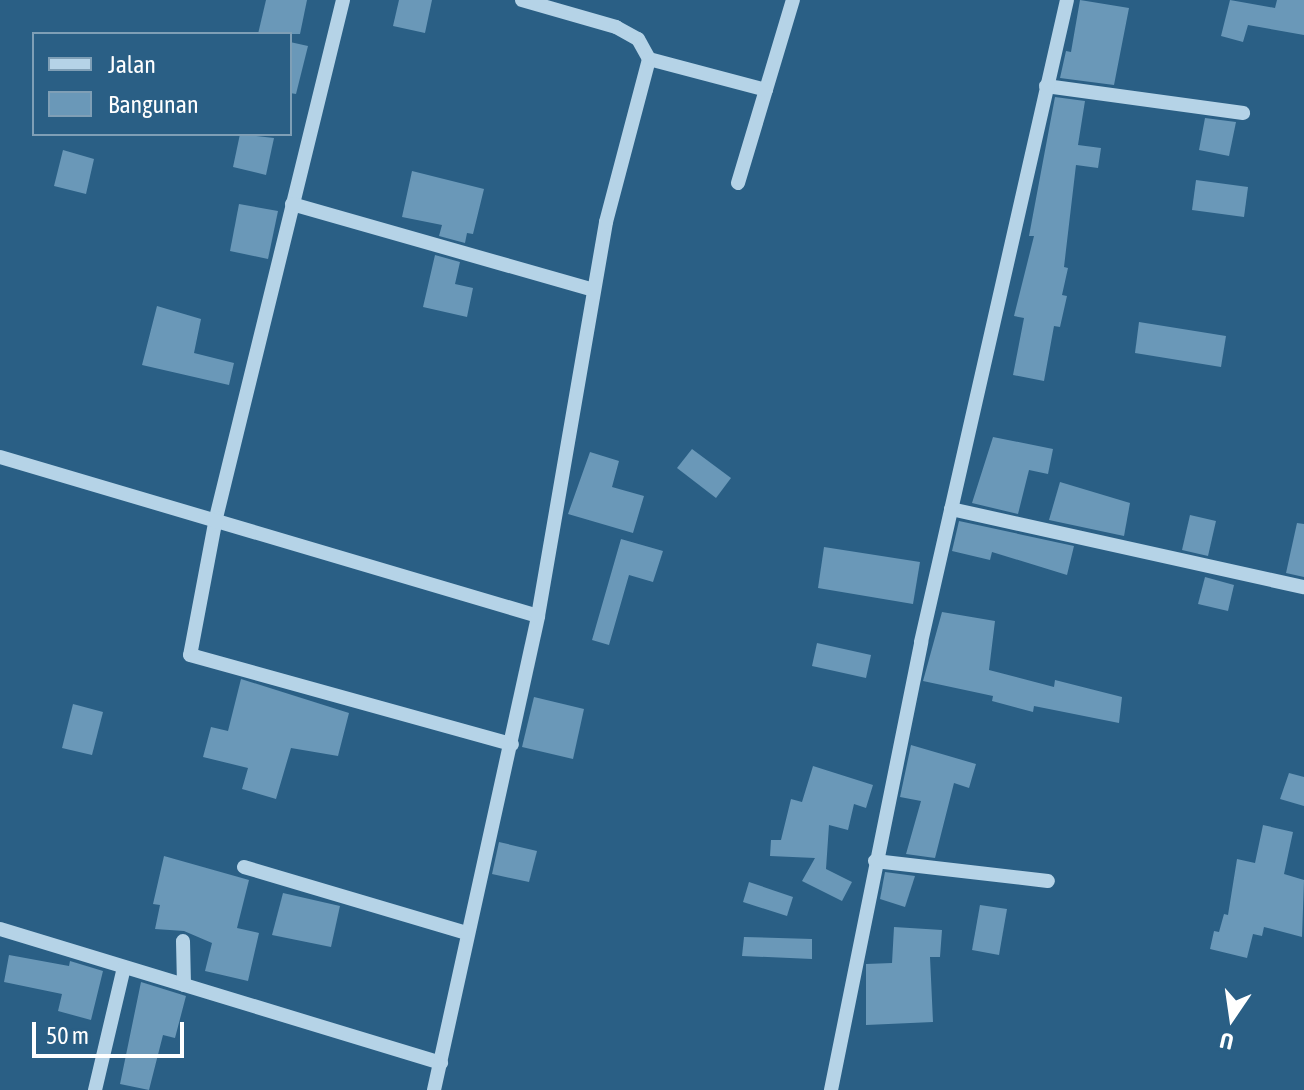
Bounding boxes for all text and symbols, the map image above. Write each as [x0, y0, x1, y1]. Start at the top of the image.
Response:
legend [32, 32, 292, 136]
text: Jalan [108, 51, 156, 78]
text: Bangunan [108, 91, 199, 118]
north arrow [1192, 978, 1272, 1058]
scale bar [36, 1006, 188, 1056]
text: 50 m [46, 1022, 89, 1049]
text: U [1217, 1027, 1236, 1056]

